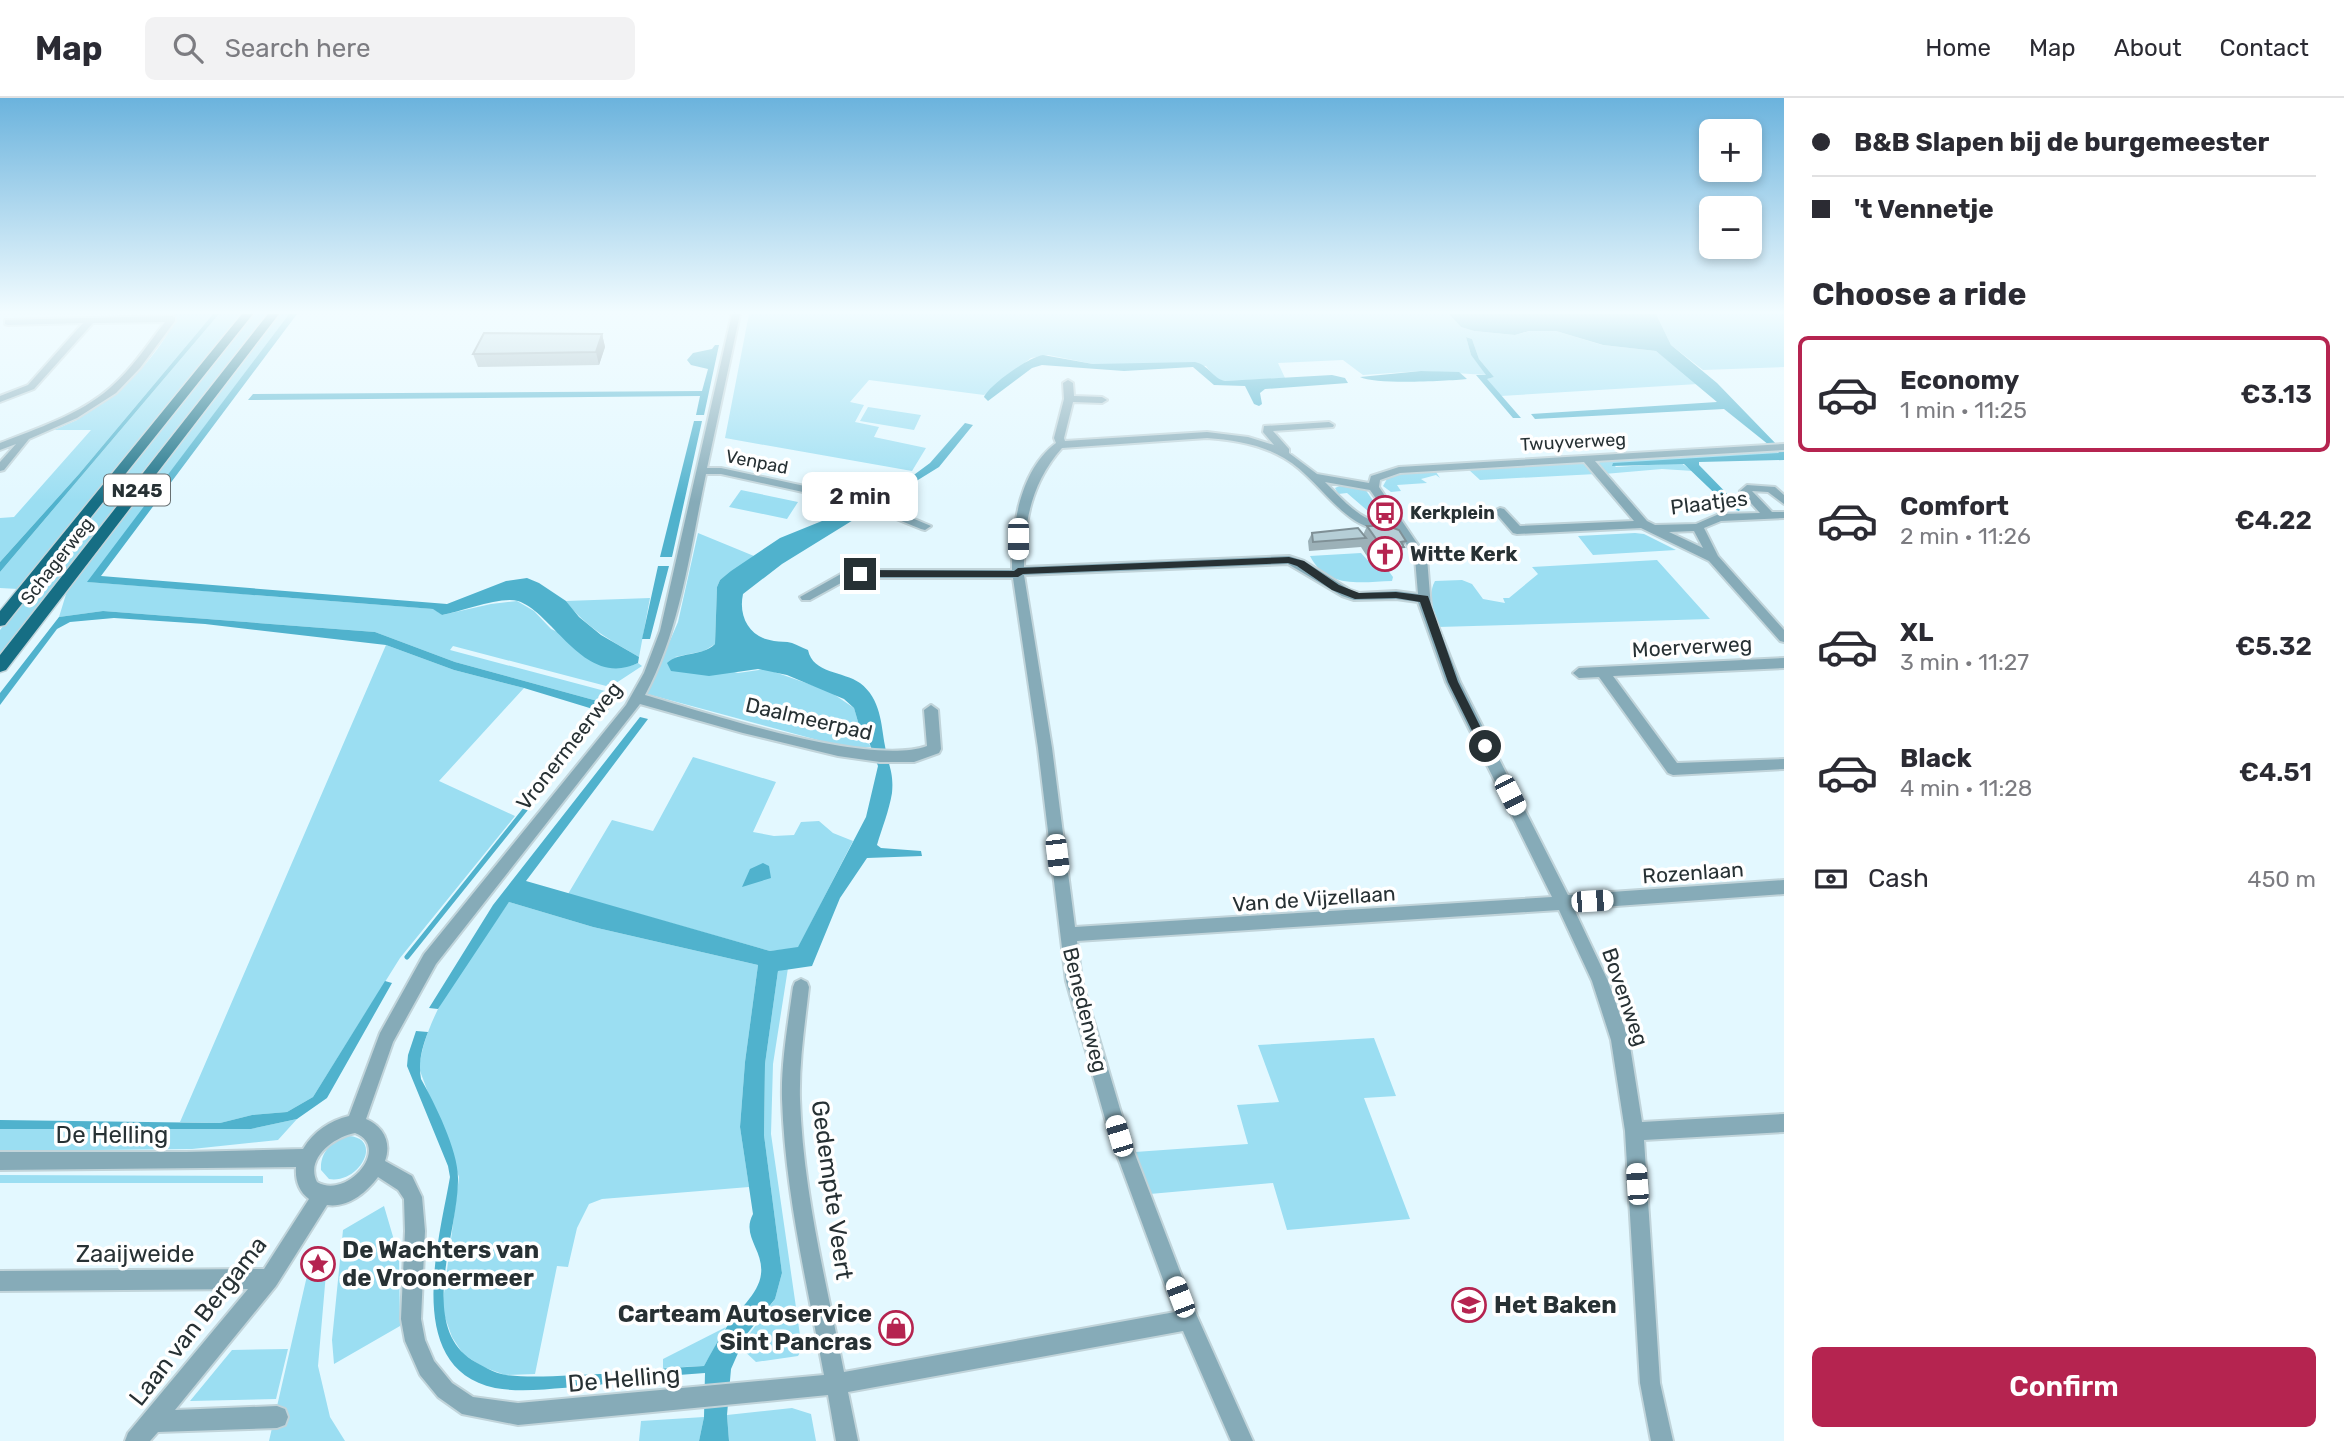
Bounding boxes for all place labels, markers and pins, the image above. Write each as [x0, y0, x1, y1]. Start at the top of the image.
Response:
bus stop icon: Kerkplein [1366, 494, 1404, 532]
place label: Kerkplein [1410, 502, 1495, 524]
church icon: Witte Kerk [1366, 535, 1404, 573]
place label: Witte Kerk [1410, 541, 1518, 566]
place label: De Wachters van de Vroonermeer [342, 1236, 539, 1292]
place icon: De Wachters van de Vroonermeer [299, 1245, 337, 1283]
school or university icon: Het Baken [1450, 1286, 1488, 1324]
place label: Het Baken [1494, 1291, 1617, 1319]
place label: Carteam Autoservice Sint Pancras [618, 1300, 872, 1356]
shop icon: Carteam Autoservice Sint Pancras [877, 1309, 915, 1347]

